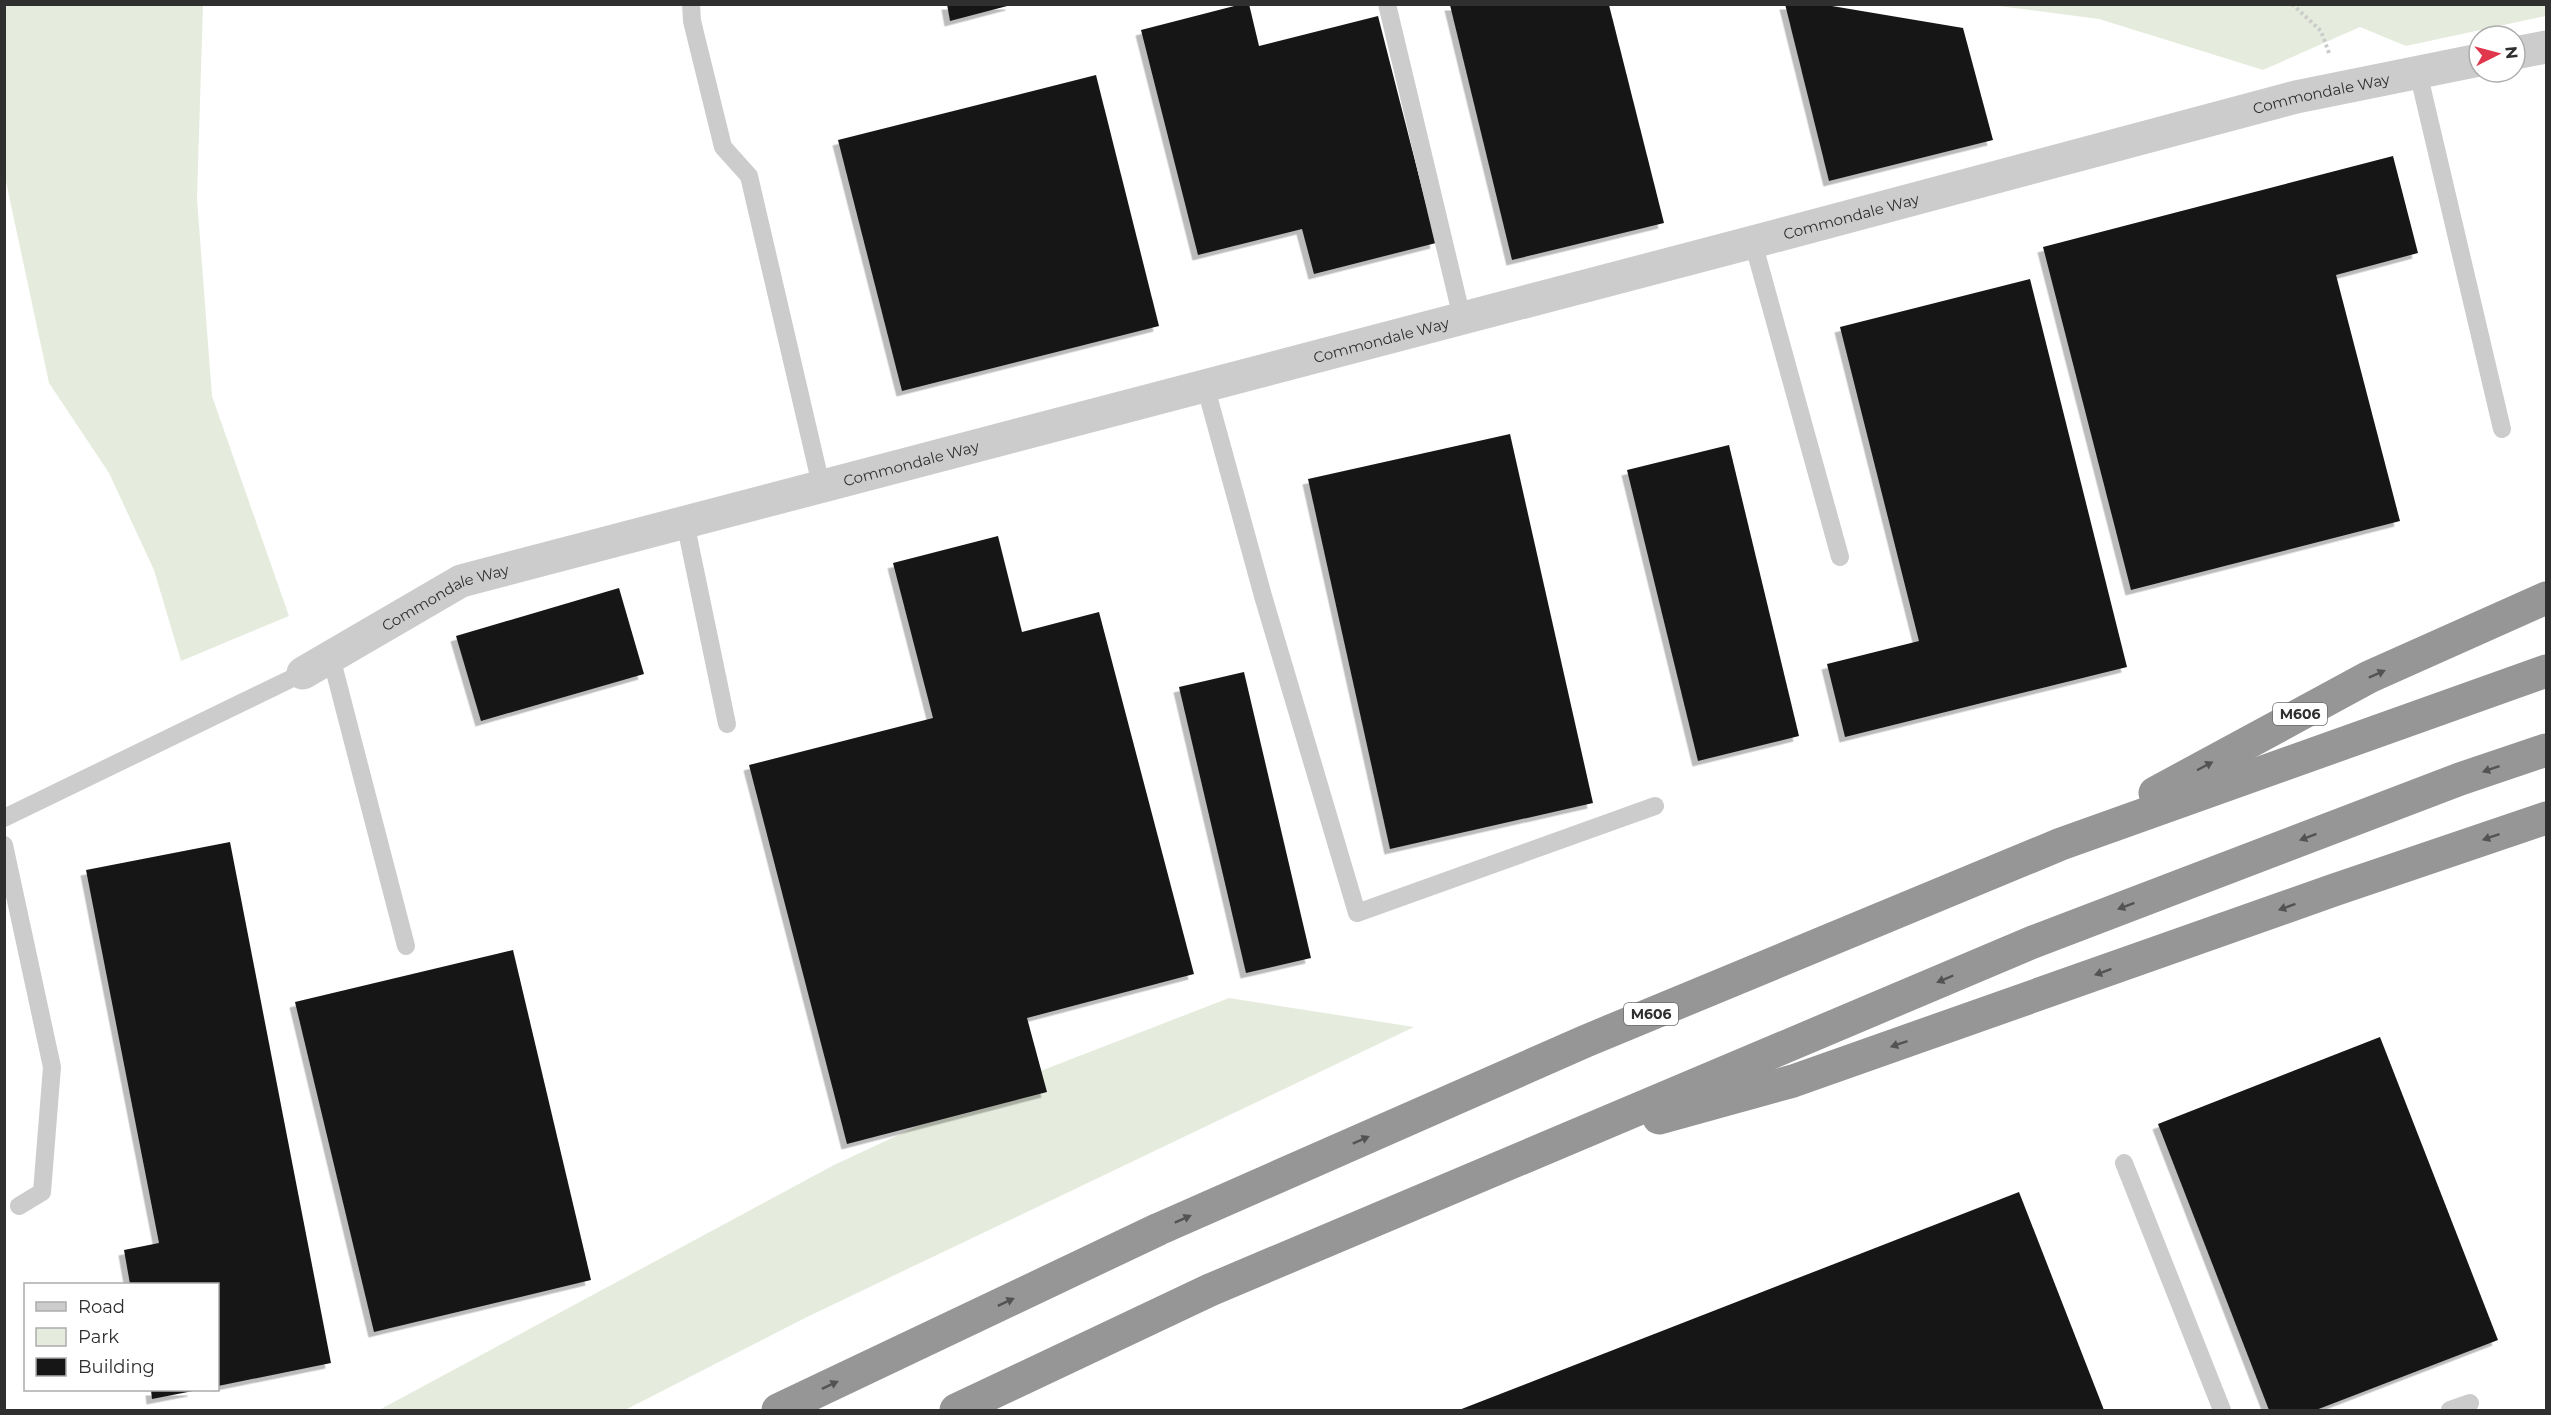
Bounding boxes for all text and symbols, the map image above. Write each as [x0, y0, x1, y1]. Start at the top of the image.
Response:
north arrow [2467, 24, 2527, 84]
text: N [2501, 45, 2522, 60]
street label: Commondale Way [2251, 69, 2392, 118]
street label: Commondale Way [1781, 188, 1922, 243]
street label: Commondale Way [1311, 312, 1452, 367]
street label: Commondale Way [841, 436, 982, 490]
street label: Commondale Way [378, 559, 512, 635]
one-way arrow [2368, 669, 2385, 678]
road number: M606 [2273, 703, 2327, 725]
one-way arrow [2196, 761, 2213, 771]
one-way arrow [2482, 764, 2500, 774]
one-way arrow [2299, 832, 2317, 842]
one-way arrow [2482, 833, 2500, 842]
one-way arrow [2117, 902, 2135, 911]
one-way arrow [2278, 902, 2296, 912]
one-way arrow [2094, 967, 2112, 977]
one-way arrow [1936, 974, 1954, 984]
road number: M606 [1624, 1003, 1678, 1025]
one-way arrow [1890, 1039, 1908, 1049]
one-way arrow [1353, 1135, 1371, 1145]
one-way arrow [1174, 1213, 1192, 1223]
legend [24, 1283, 219, 1391]
text: Road [78, 1296, 125, 1318]
one-way arrow [998, 1297, 1015, 1306]
text: Park [78, 1326, 119, 1348]
text: Building [78, 1356, 155, 1378]
one-way arrow [822, 1381, 839, 1390]

